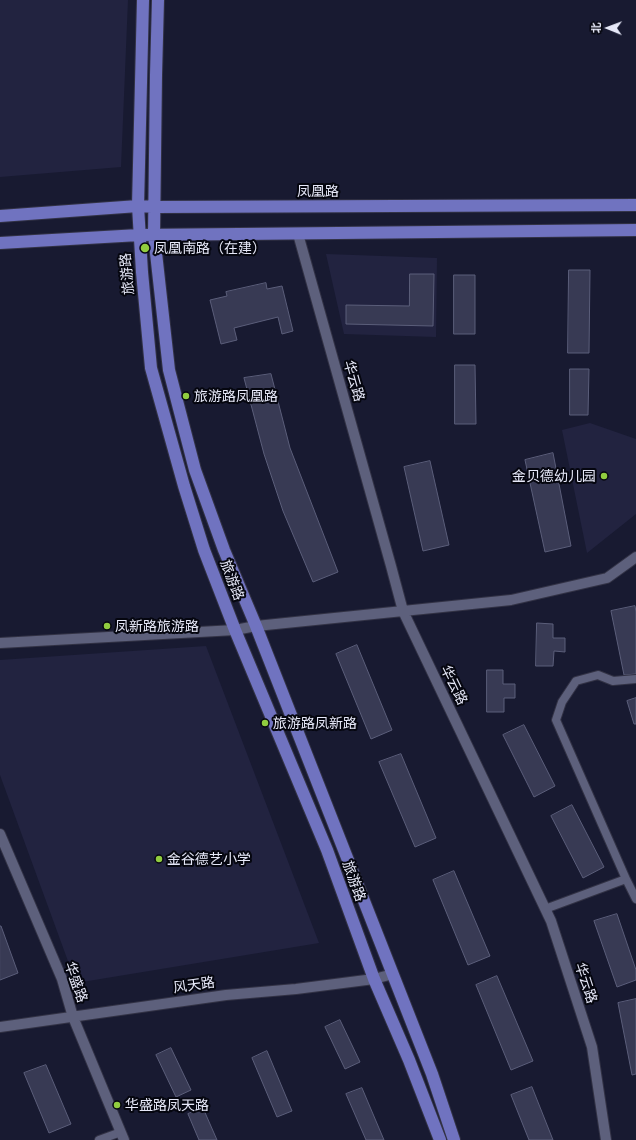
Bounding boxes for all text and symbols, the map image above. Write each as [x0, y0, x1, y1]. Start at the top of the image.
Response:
north arrow [588, 8, 628, 48]
text: 北 [589, 22, 602, 33]
street label: 凤凰路 [297, 183, 339, 199]
place label: 凤凰南路（在建） [154, 240, 266, 256]
marker: 凤凰南路（在建） [139, 242, 151, 254]
street label: 旅游路 [117, 252, 137, 296]
street label: 华云路 [340, 358, 368, 404]
place label: 旅游路凤凰路 [194, 388, 278, 404]
marker: 旅游路凤凰路 [181, 391, 191, 401]
place label: 金贝德幼儿园 [512, 468, 596, 484]
marker: 金贝德幼儿园 [599, 471, 609, 481]
street label: 旅游路 [217, 557, 247, 603]
place label: 凤新路旅游路 [115, 618, 199, 634]
marker: 凤新路旅游路 [102, 621, 112, 631]
street label: 华云路 [437, 662, 471, 708]
place label: 旅游路凤新路 [273, 715, 357, 731]
marker: 旅游路凤新路 [260, 718, 270, 728]
place label: 金谷德艺小学 [167, 851, 251, 867]
marker: 金谷德艺小学 [154, 854, 164, 864]
street label: 旅游路 [339, 858, 369, 904]
street label: 华盛路 [61, 959, 91, 1005]
street label: 华云路 [572, 960, 600, 1006]
street label: 风天路 [172, 974, 216, 996]
place label: 华盛路凤天路 [125, 1097, 209, 1113]
marker: 华盛路凤天路 [112, 1100, 122, 1110]

